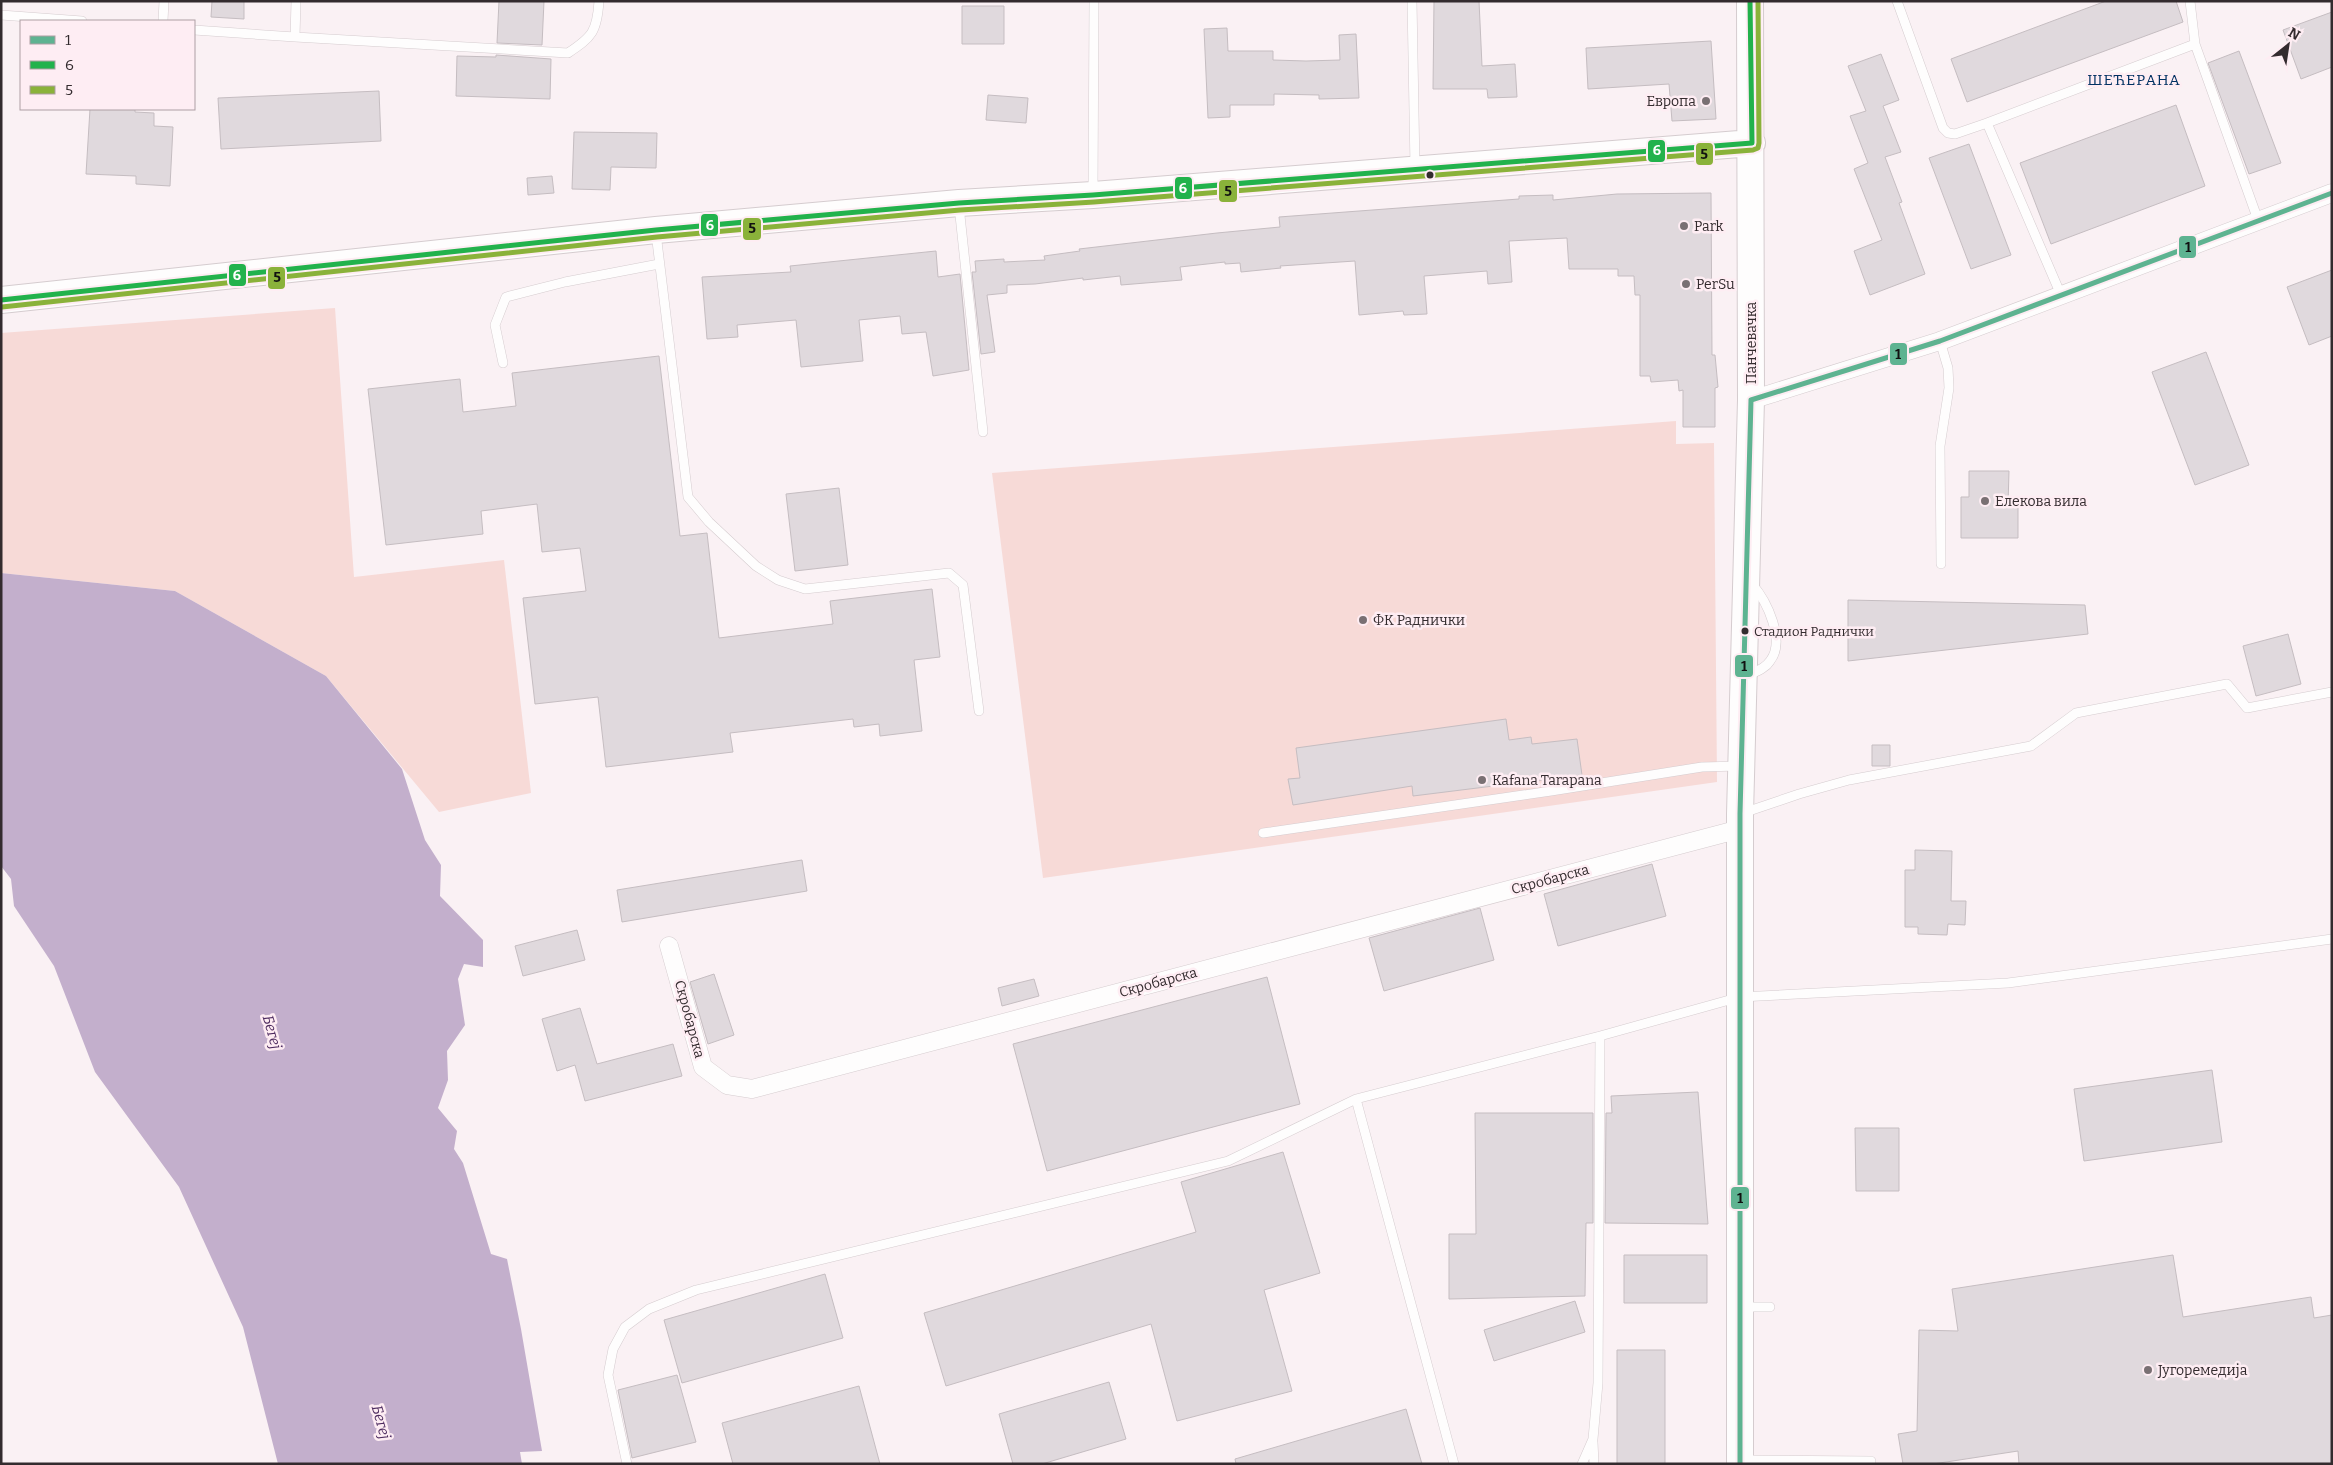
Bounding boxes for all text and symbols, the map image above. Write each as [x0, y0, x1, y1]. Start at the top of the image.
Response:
legend [20, 20, 195, 110]
north arrow [2263, 20, 2313, 70]
text: N [2285, 24, 2303, 44]
text: 1 [65, 31, 71, 49]
text: 6 [65, 56, 74, 74]
district label: ШЕЋЕРАНА [2087, 71, 2181, 89]
text: 5 [65, 81, 73, 99]
place label: Европа [1646, 93, 1696, 110]
marker: Европа [1700, 95, 1712, 107]
line badge: 6 [1647, 139, 1666, 163]
text: 6 [1653, 142, 1661, 159]
line badge: 5 [1695, 142, 1714, 166]
text: 5 [1700, 146, 1708, 163]
unlabelled marker [1425, 170, 1435, 180]
line badge: 6 [1174, 176, 1193, 200]
line badge: 5 [1218, 179, 1238, 203]
text: 6 [1179, 180, 1187, 197]
text: 5 [1224, 183, 1232, 200]
line badge: 6 [700, 213, 719, 237]
text: 6 [706, 217, 714, 234]
line badge: 5 [742, 217, 762, 241]
place label: Park [1694, 218, 1724, 235]
text: 5 [748, 220, 756, 237]
marker: Park [1678, 220, 1690, 232]
line badge: 1 [2178, 235, 2197, 259]
text: 1 [2185, 239, 2191, 256]
line badge: 6 [228, 263, 247, 287]
line badge: 5 [267, 266, 286, 290]
text: 6 [233, 267, 241, 284]
text: 5 [273, 269, 281, 286]
place label: PerSu [1696, 276, 1735, 293]
marker: PerSu [1680, 278, 1692, 290]
street label: Панчевачка [1743, 301, 1760, 384]
line badge: 1 [1889, 342, 1908, 366]
text: 1 [1895, 346, 1901, 363]
place label: Елекова вила [1995, 493, 2087, 510]
marker: Елекова вила [1979, 495, 1991, 507]
place label: ФК Раднички [1373, 612, 1465, 629]
marker: ФК Раднички [1357, 614, 1369, 626]
place label: Стадион Раднички [1754, 624, 1874, 639]
marker: Стадион Раднички [1740, 626, 1750, 636]
line badge: 1 [1734, 654, 1754, 678]
text: 1 [1741, 658, 1747, 675]
place label: Kafana Tarapana [1492, 772, 1602, 789]
marker: Kafana Tarapana [1476, 774, 1488, 786]
street label: Скробарска [1509, 861, 1591, 898]
street label: Скробарска [1117, 964, 1199, 1001]
street label: Скробарска [671, 978, 708, 1060]
water label: Бегеј [259, 1013, 285, 1051]
line badge: 1 [1730, 1186, 1750, 1210]
text: 1 [1737, 1190, 1743, 1207]
place label: Југоремедија [2157, 1362, 2248, 1379]
marker: Југоремедија [2142, 1364, 2154, 1376]
water label: Бегеј [368, 1403, 394, 1441]

